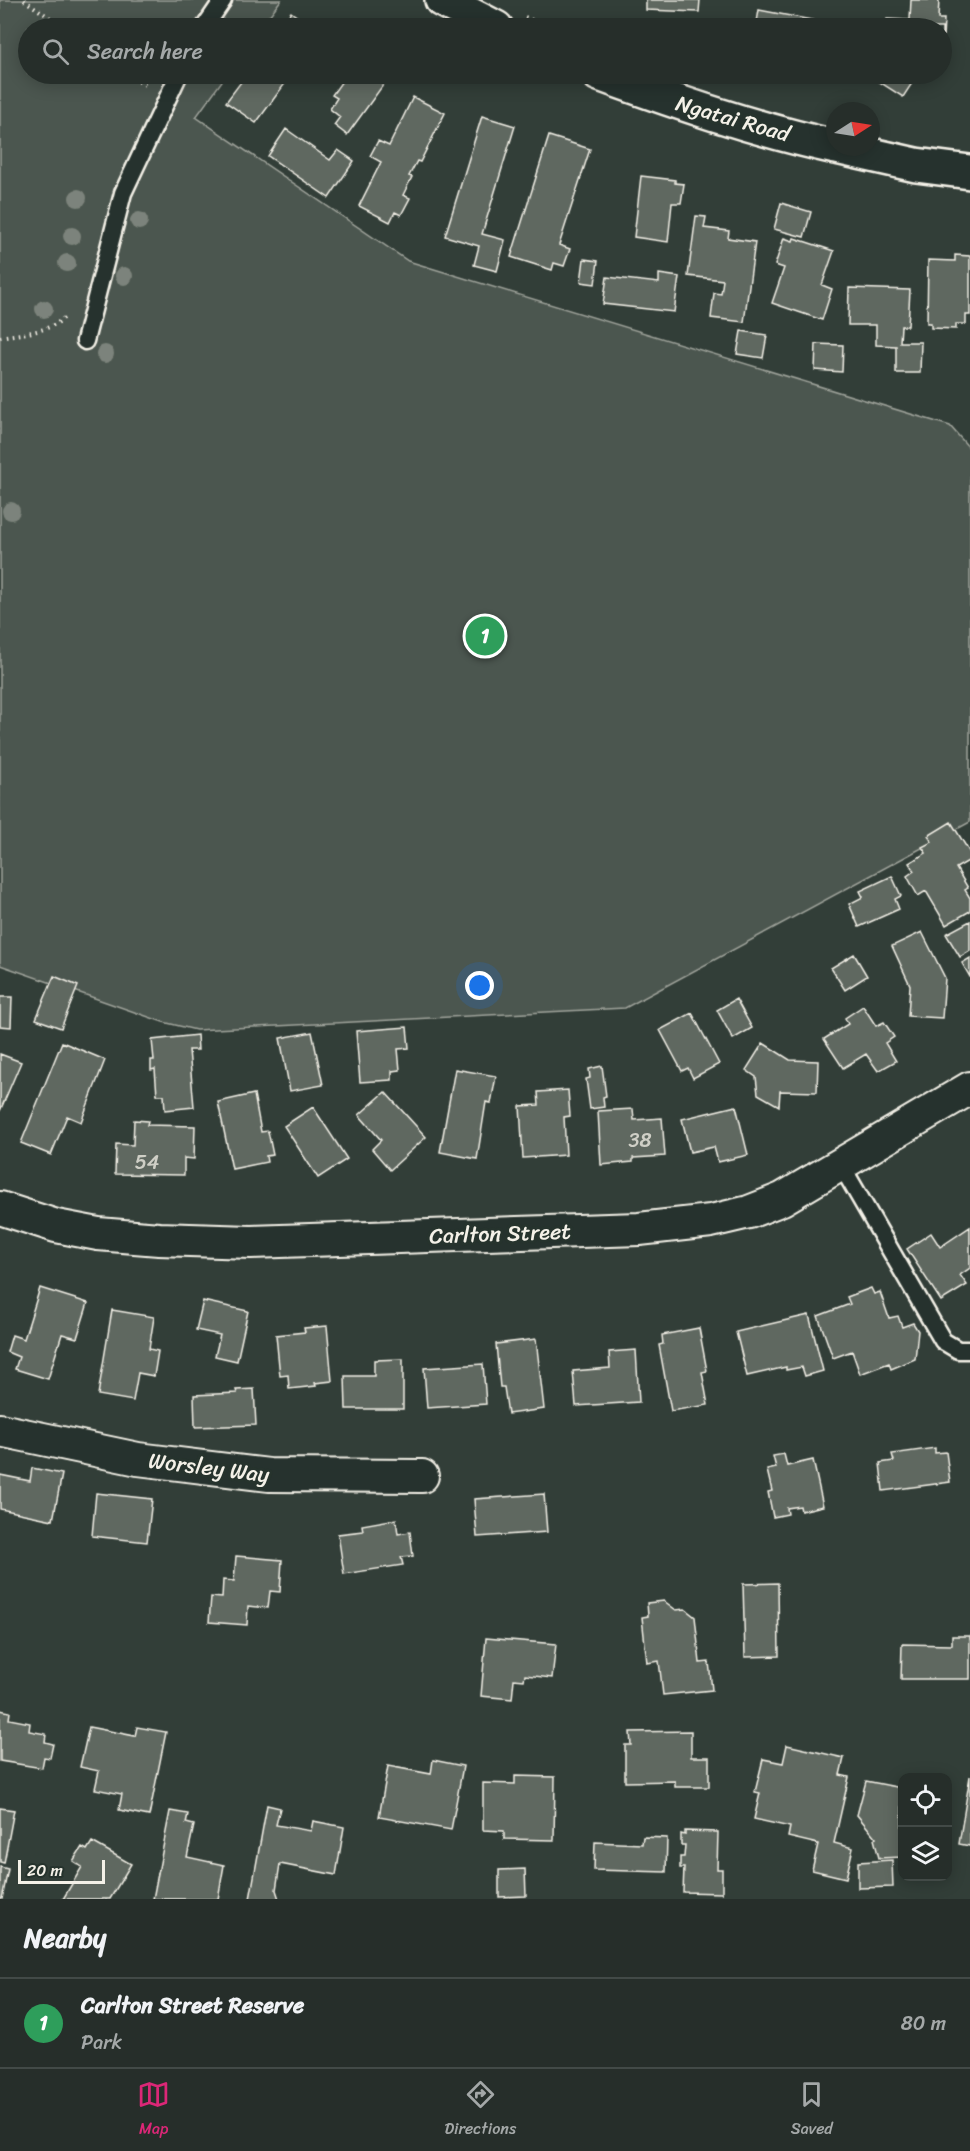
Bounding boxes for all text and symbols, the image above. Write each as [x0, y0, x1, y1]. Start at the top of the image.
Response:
search box [18, 18, 952, 84]
text: Search here [87, 32, 203, 71]
icon: search [39, 35, 72, 68]
street label: Ngatai Road [671, 84, 796, 154]
north arrow [826, 102, 880, 156]
pin: 1 [466, 614, 504, 658]
your location [465, 971, 494, 1000]
house number: 38 [628, 1123, 652, 1158]
house number: 54 [135, 1145, 159, 1180]
street label: Carlton Street [429, 1212, 572, 1255]
street label: Worsley Way [146, 1441, 272, 1494]
map controls [898, 1773, 952, 1881]
button: locate [898, 1773, 952, 1827]
button: layers [898, 1827, 952, 1881]
text: 20 m [27, 1856, 63, 1885]
scale bar [18, 1857, 105, 1884]
text: Nearby [24, 1915, 106, 1961]
text: Carlton Street Reserve [81, 1986, 304, 2025]
text: 1 [39, 2006, 48, 2041]
text: 80 m [901, 2006, 946, 2041]
text: Park [81, 2025, 122, 2060]
tab: Map [137, 2078, 170, 2143]
tab: Directions [445, 2078, 516, 2143]
tab: Saved [791, 2078, 833, 2143]

